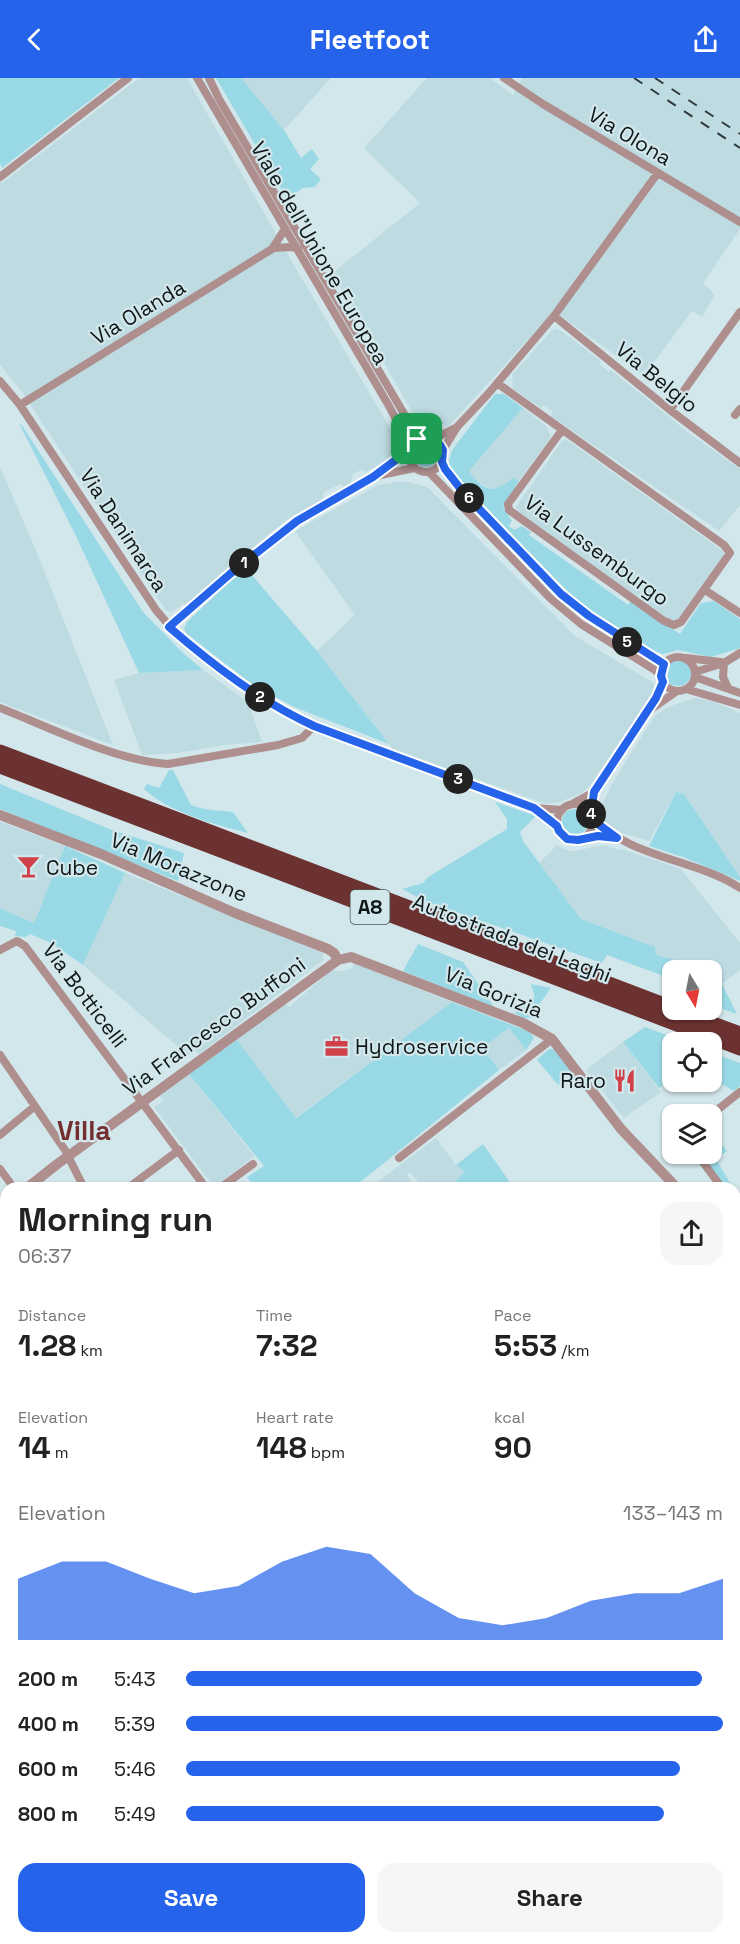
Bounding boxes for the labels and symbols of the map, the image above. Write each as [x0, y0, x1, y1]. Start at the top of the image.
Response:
street label: Via Olona [583, 101, 677, 171]
street label: Viale dell'Unione Europea [245, 136, 395, 370]
street label: Via Olanda [86, 273, 190, 351]
street label: Via Belgio [610, 335, 704, 419]
pin [391, 413, 442, 464]
street label: Via Danimarca [74, 463, 174, 597]
pin: 6 [454, 483, 484, 513]
street label: Via Lussemburgo [519, 488, 675, 612]
pin: 1 [229, 548, 259, 578]
pin: 5 [612, 627, 642, 657]
pin: 2 [245, 682, 275, 712]
pin: 3 [443, 764, 473, 794]
pin: 4 [576, 799, 606, 829]
street label: Via Morazzone [106, 826, 252, 908]
bar icon: Cube [15, 854, 41, 880]
place label: Cube [46, 854, 98, 881]
street label: Autostrada dei Laghi [409, 888, 615, 988]
road number: A8 [350, 890, 389, 924]
street label: Via Botticelli [37, 937, 133, 1053]
street label: Via Francesco Buffoni [117, 951, 311, 1101]
street label: Via Gorizia [441, 960, 547, 1024]
north arrow [662, 960, 722, 1020]
office icon: Hydroservice [324, 1033, 350, 1059]
place label: Hydroservice [355, 1033, 489, 1060]
place label: Raro [560, 1067, 606, 1094]
restaurant icon: Raro [611, 1067, 637, 1093]
district label: Villa [57, 1113, 111, 1148]

